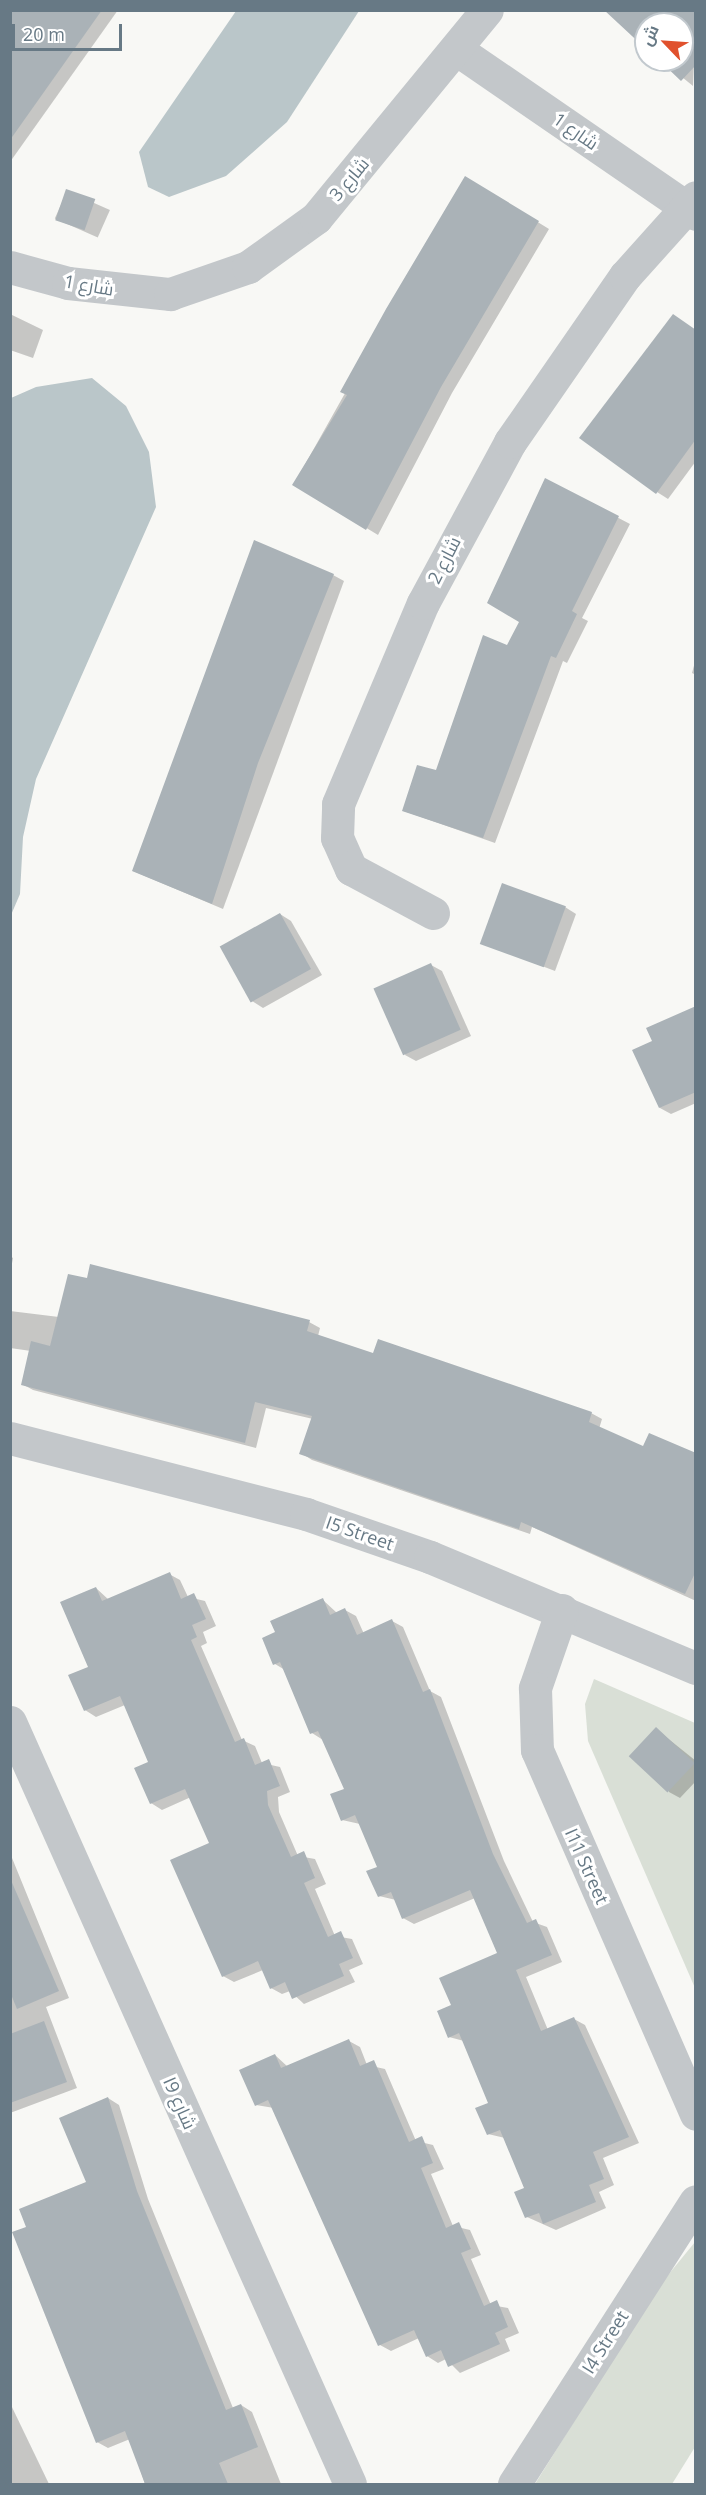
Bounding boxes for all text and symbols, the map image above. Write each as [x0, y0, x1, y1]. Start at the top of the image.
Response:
scale bar [15, 12, 124, 50]
north arrow [634, 12, 694, 72]
text: ش [635, 21, 664, 49]
text: 20 m [23, 22, 65, 46]
street label: شارع 1 [549, 108, 603, 154]
street label: شارع 3 [325, 153, 373, 205]
street label: شارع 1 [63, 270, 115, 300]
street label: شارع 2 [423, 533, 465, 587]
street label: I5 Street [323, 1511, 397, 1555]
street label: I11 Street [561, 1825, 613, 1907]
street label: I9 شارع [159, 2074, 201, 2132]
street label: I4 Street [577, 2306, 633, 2378]

